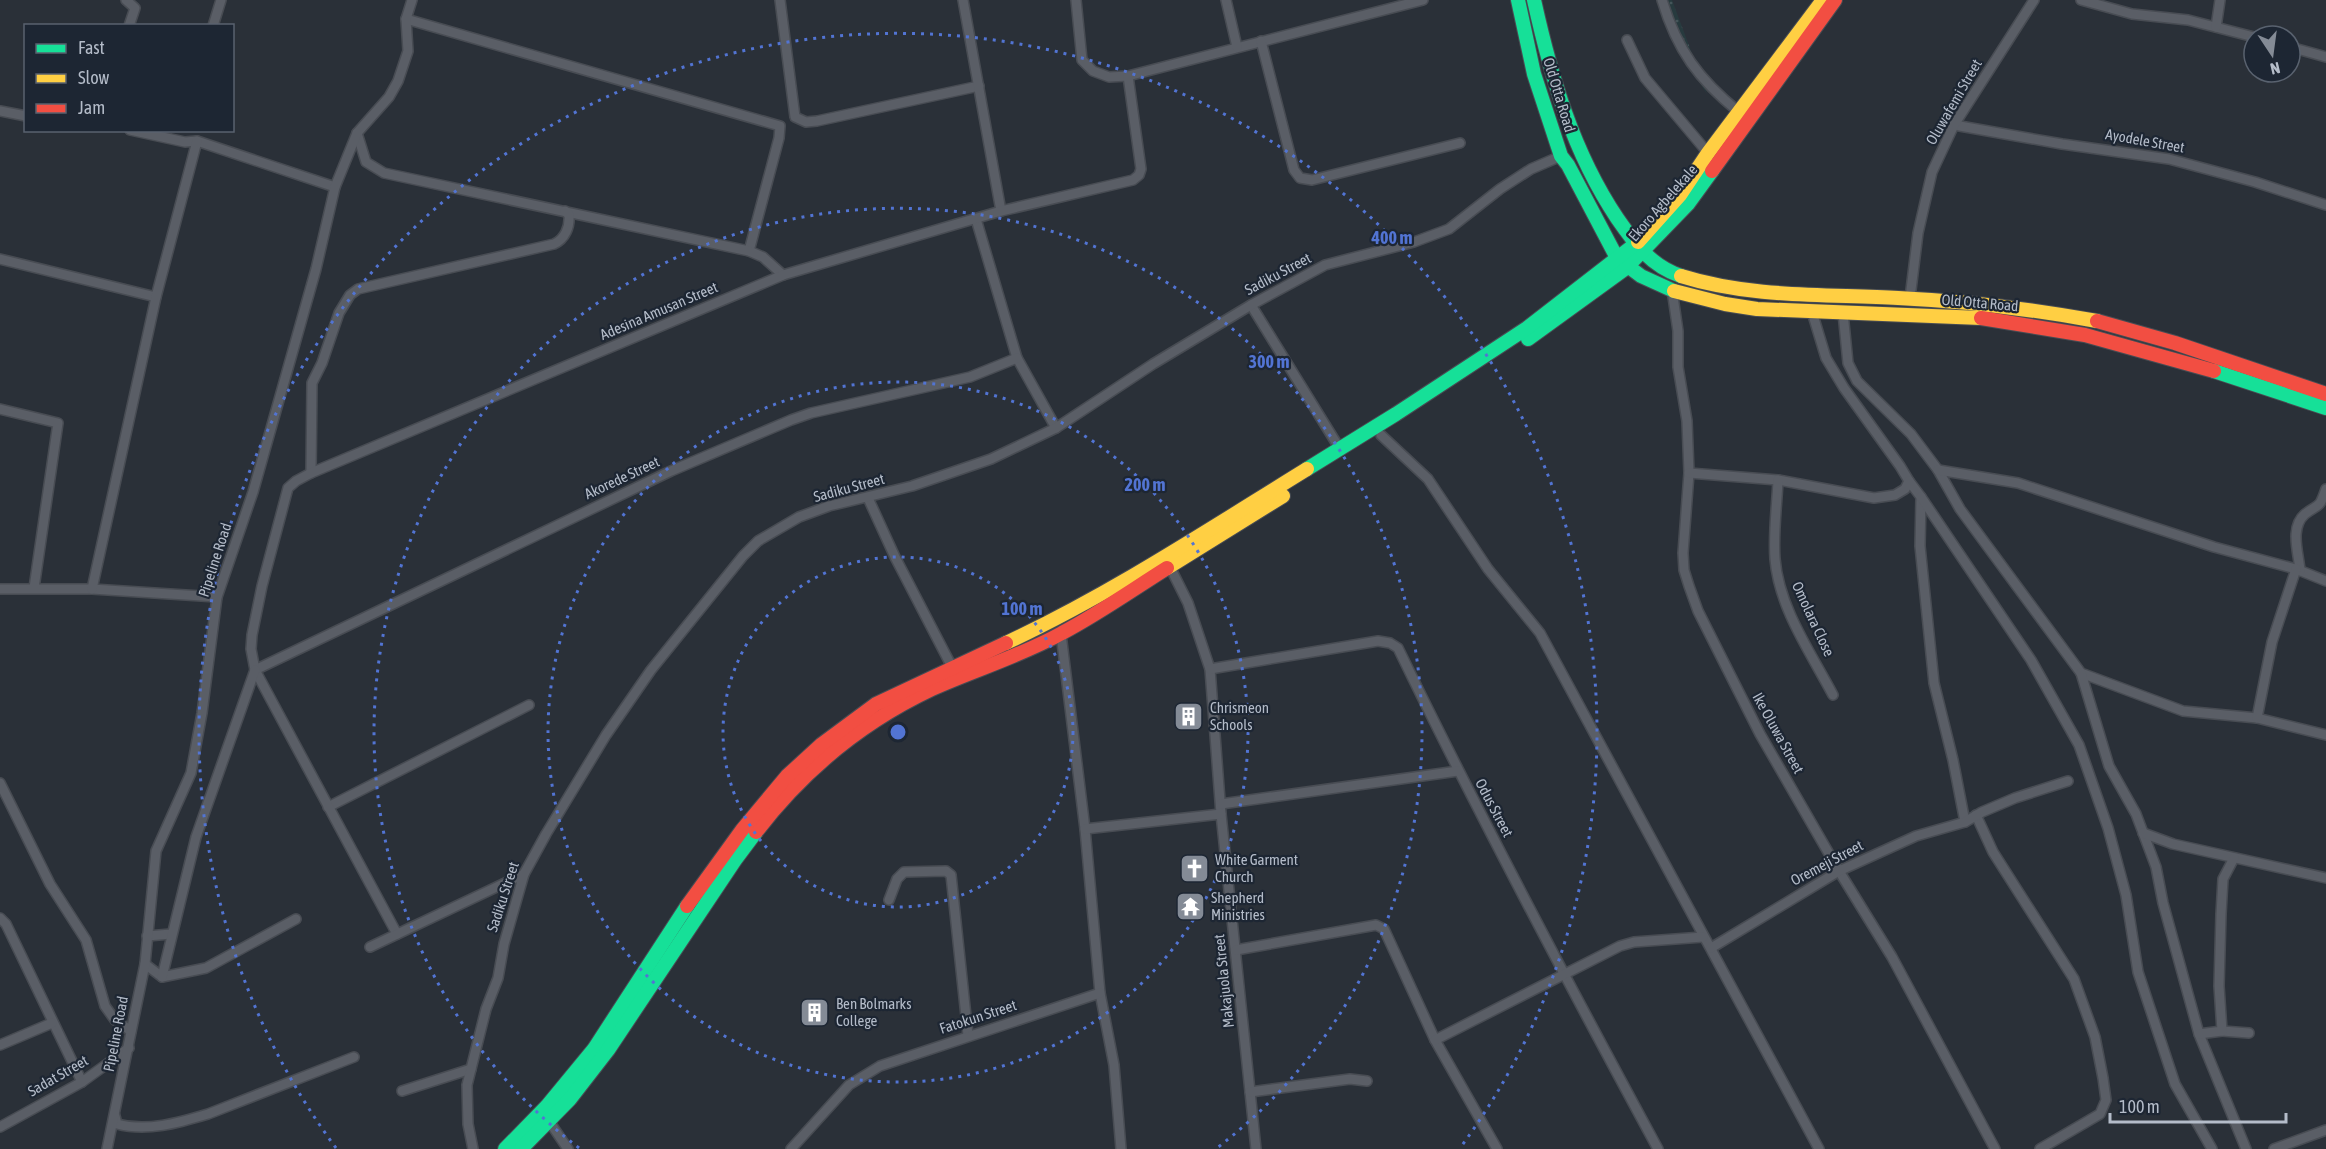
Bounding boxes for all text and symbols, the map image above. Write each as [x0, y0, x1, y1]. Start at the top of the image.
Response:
legend [24, 24, 234, 132]
north arrow [2242, 24, 2302, 84]
text: Fast [78, 37, 105, 58]
street label: Old Otta Road [1540, 56, 1579, 134]
street label: Oluwafemi Street [1922, 56, 1985, 148]
text: N [2269, 59, 2282, 78]
text: Slow [78, 67, 109, 88]
text: Jam [78, 97, 105, 118]
street label: Ayodele Street [2104, 125, 2186, 156]
street label: Ekoro Agbelekale [1625, 161, 1701, 244]
text: 400 m [1371, 227, 1412, 248]
street label: Sadiku Street [1242, 249, 1314, 298]
street label: Adesina Amusan Street [597, 278, 720, 343]
street label: Old Otta Road [1941, 291, 2019, 314]
text: 300 m [1249, 351, 1289, 372]
street label: Akorede Street [582, 453, 662, 502]
street label: Sadiku Street [812, 470, 886, 505]
text: 200 m [1125, 474, 1165, 495]
street label: Pipeline Road [195, 521, 234, 599]
street label: Omolara Close [1789, 579, 1838, 659]
text: 100 m [1002, 598, 1042, 619]
street label: Ike Oluwa Street [1749, 689, 1808, 776]
place label: Chrismeon Schools [1210, 699, 1269, 733]
building icon: Chrismeon Schools [1173, 701, 1205, 733]
centre of rings [888, 722, 908, 742]
street label: Odus Street [1472, 776, 1517, 840]
street label: Oremeji Street [1788, 836, 1866, 889]
place label: White Garment Church [1215, 851, 1298, 885]
church icon: White Garment Church [1178, 853, 1210, 885]
street label: Sadiku Street [483, 860, 522, 934]
place label: Shepherd Ministries [1211, 889, 1265, 923]
temple icon: Shepherd Ministries [1174, 891, 1206, 923]
street label: Makajuola Street [1210, 933, 1237, 1029]
street label: Pipeline Road [100, 995, 131, 1073]
place label: Ben Bolmarks College [836, 995, 911, 1029]
street label: Fatokun Street [937, 996, 1019, 1037]
building icon: Ben Bolmarks College [799, 997, 831, 1029]
street label: Sadat Street [25, 1052, 91, 1100]
scale bar [2110, 1086, 2286, 1124]
text: 100 m [2119, 1096, 2160, 1117]

